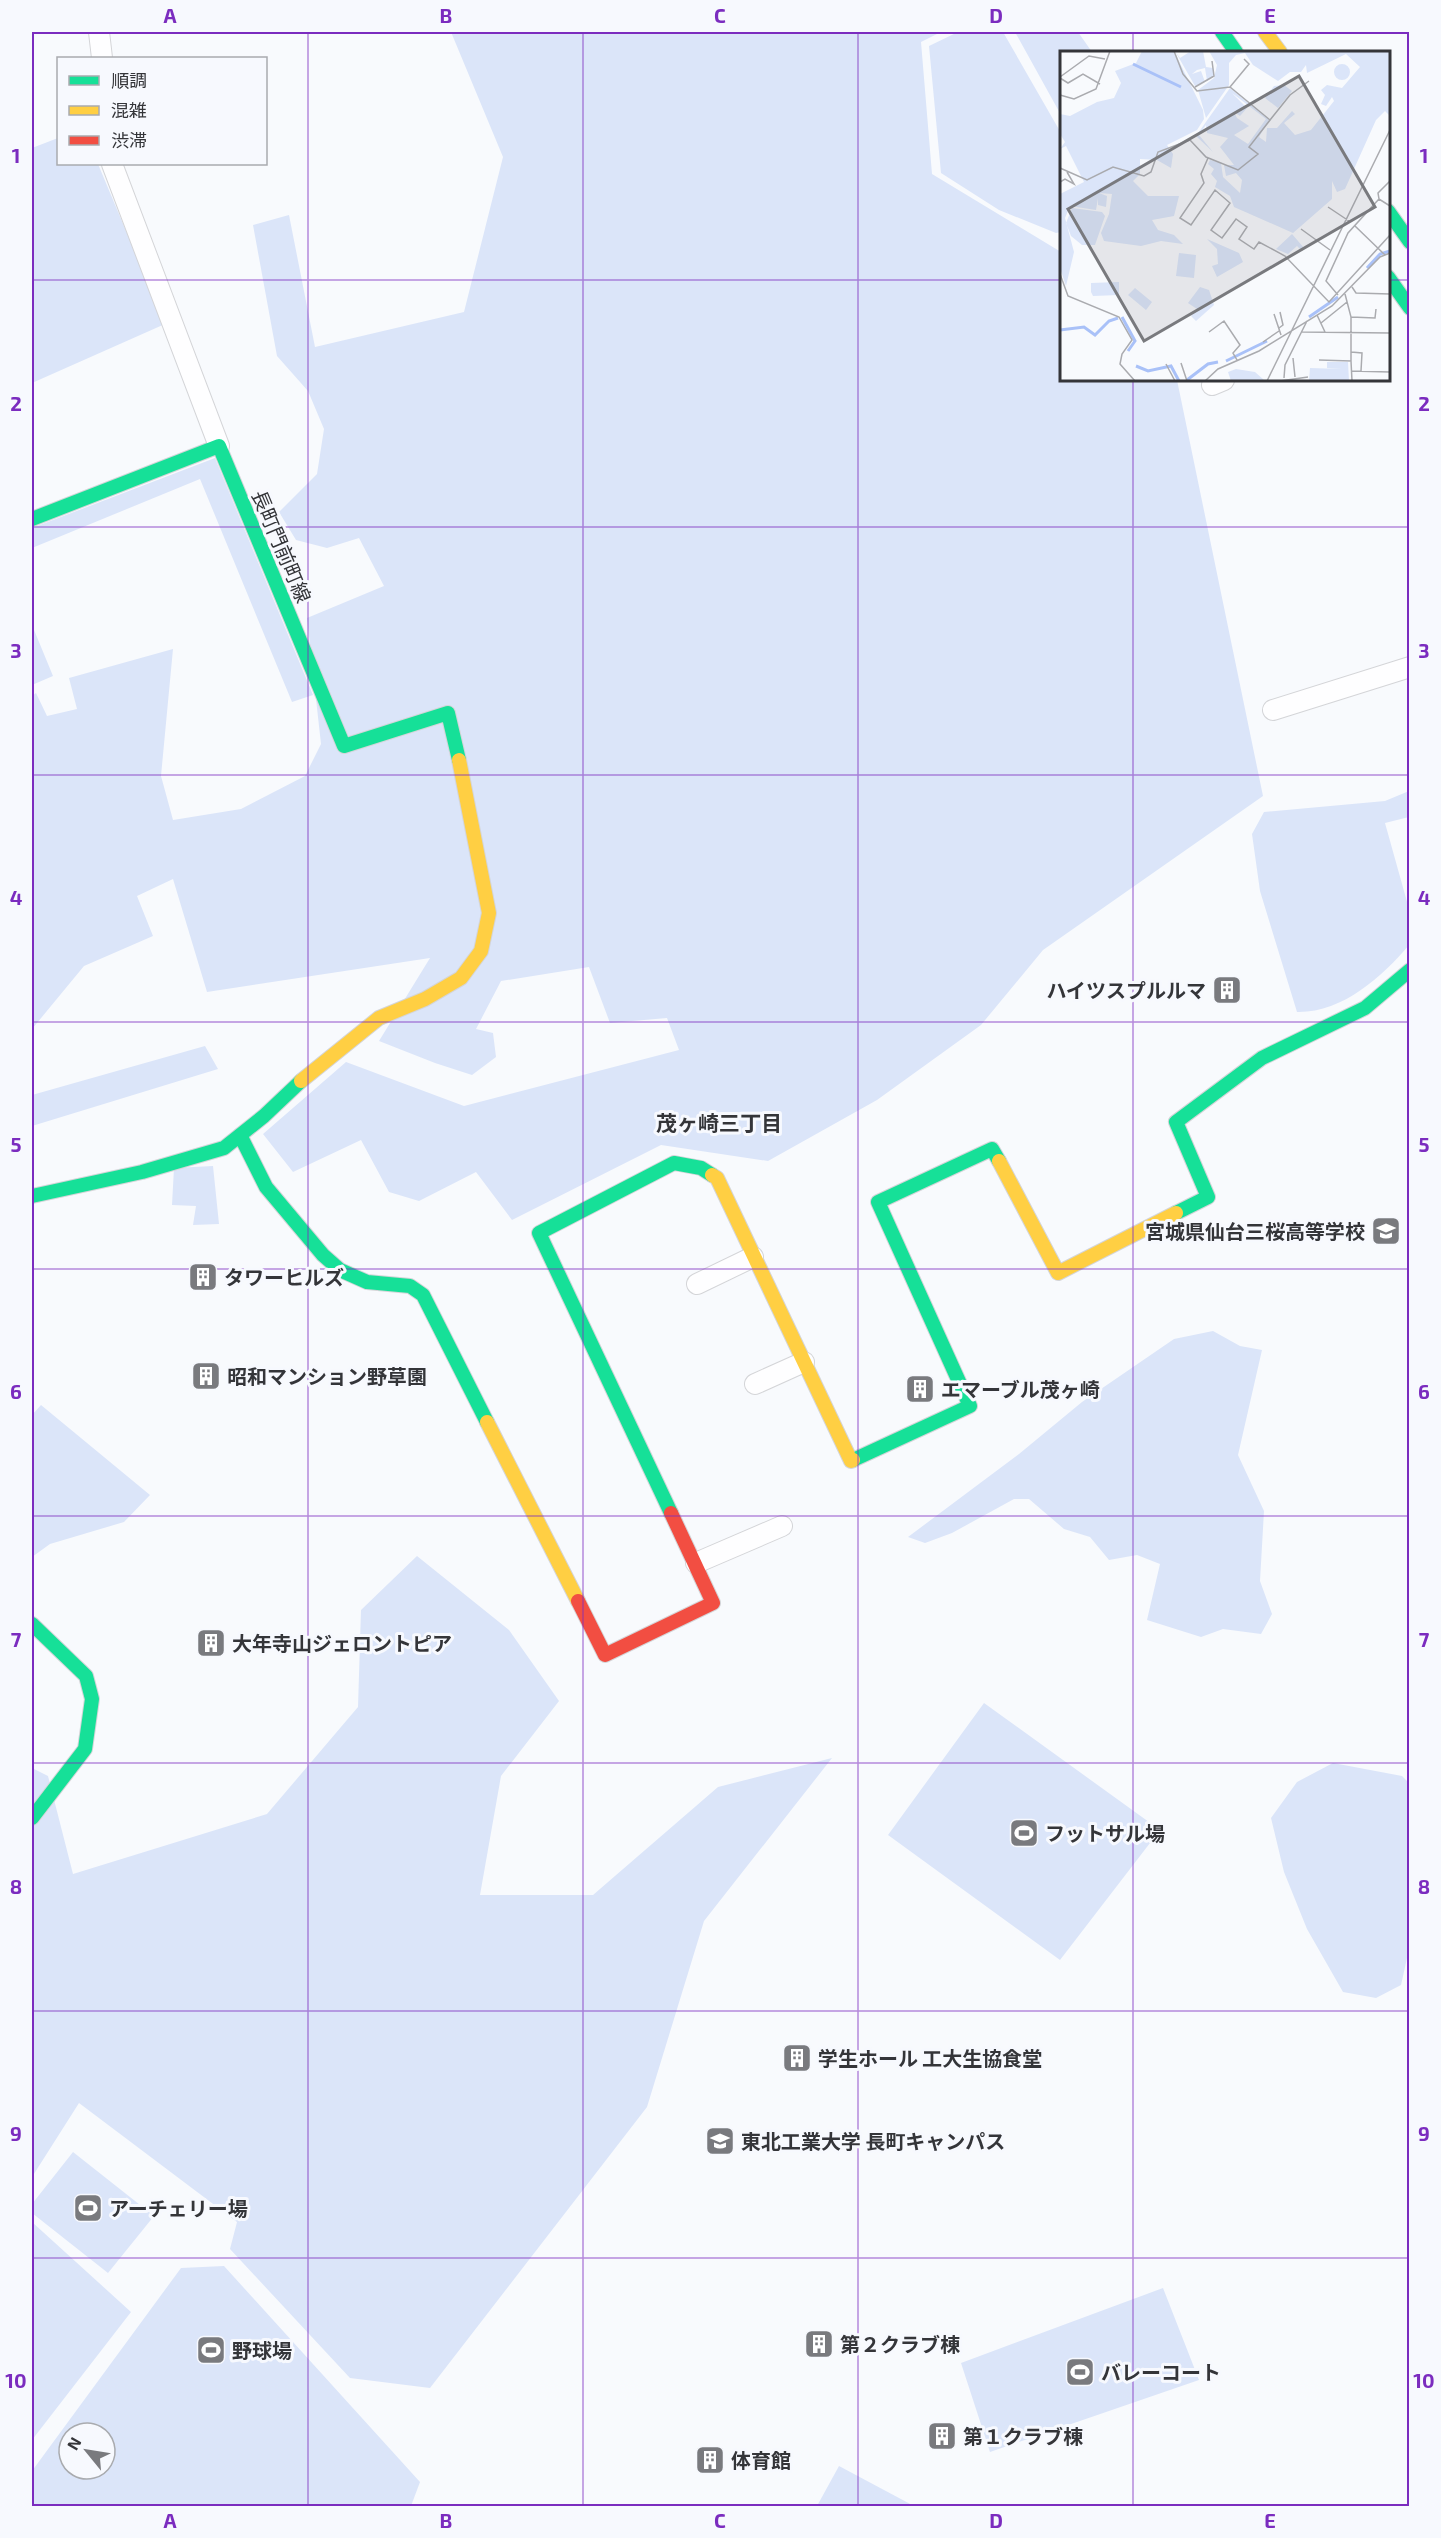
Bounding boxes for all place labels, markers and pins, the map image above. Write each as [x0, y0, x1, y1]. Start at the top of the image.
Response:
building icon: ハイツスプルルマ [1211, 974, 1243, 1006]
place label: ハイツスプルルマ [1046, 978, 1206, 1002]
school or university icon: 宮城県仙台三桜高等学校 [1370, 1215, 1402, 1247]
place label: 宮城県仙台三桜高等学校 [1145, 1219, 1365, 1243]
building icon: タワーヒルズ [187, 1261, 219, 1293]
place label: タワーヒルズ [224, 1265, 344, 1289]
building icon: 昭和マンション野草園 [190, 1360, 222, 1392]
place label: 昭和マンション野草園 [227, 1364, 427, 1388]
building icon: エマーブル茂ヶ崎 [904, 1373, 936, 1405]
place label: エマーブル茂ヶ崎 [941, 1377, 1100, 1401]
building icon: 大年寺山ジェロントピア [195, 1627, 227, 1659]
place label: 大年寺山ジェロントピア [232, 1631, 452, 1655]
sports icon: フットサル場 [1008, 1817, 1040, 1849]
place label: フットサル場 [1045, 1821, 1165, 1845]
building icon: 学生ホール 工大生協食堂 [781, 2042, 813, 2074]
place label: 学生ホール 工大生協食堂 [818, 2046, 1042, 2070]
school or university icon: 東北工業大学 長町キャンパス [704, 2125, 736, 2157]
place label: 東北工業大学 長町キャンパス [741, 2129, 1005, 2153]
sports icon: アーチェリー場 [72, 2192, 104, 2224]
place label: アーチェリー場 [109, 2196, 248, 2220]
building icon: 第２クラブ棟 [803, 2328, 835, 2360]
place label: 第２クラブ棟 [840, 2332, 960, 2356]
sports icon: 野球場 [195, 2334, 227, 2366]
place label: 野球場 [232, 2338, 292, 2362]
sports icon: バレーコート [1064, 2356, 1096, 2388]
place label: バレーコート [1101, 2360, 1221, 2384]
building icon: 第１クラブ棟 [926, 2420, 958, 2452]
place label: 第１クラブ棟 [963, 2424, 1083, 2448]
building icon: 体育館 [694, 2444, 726, 2476]
place label: 体育館 [731, 2448, 791, 2472]

